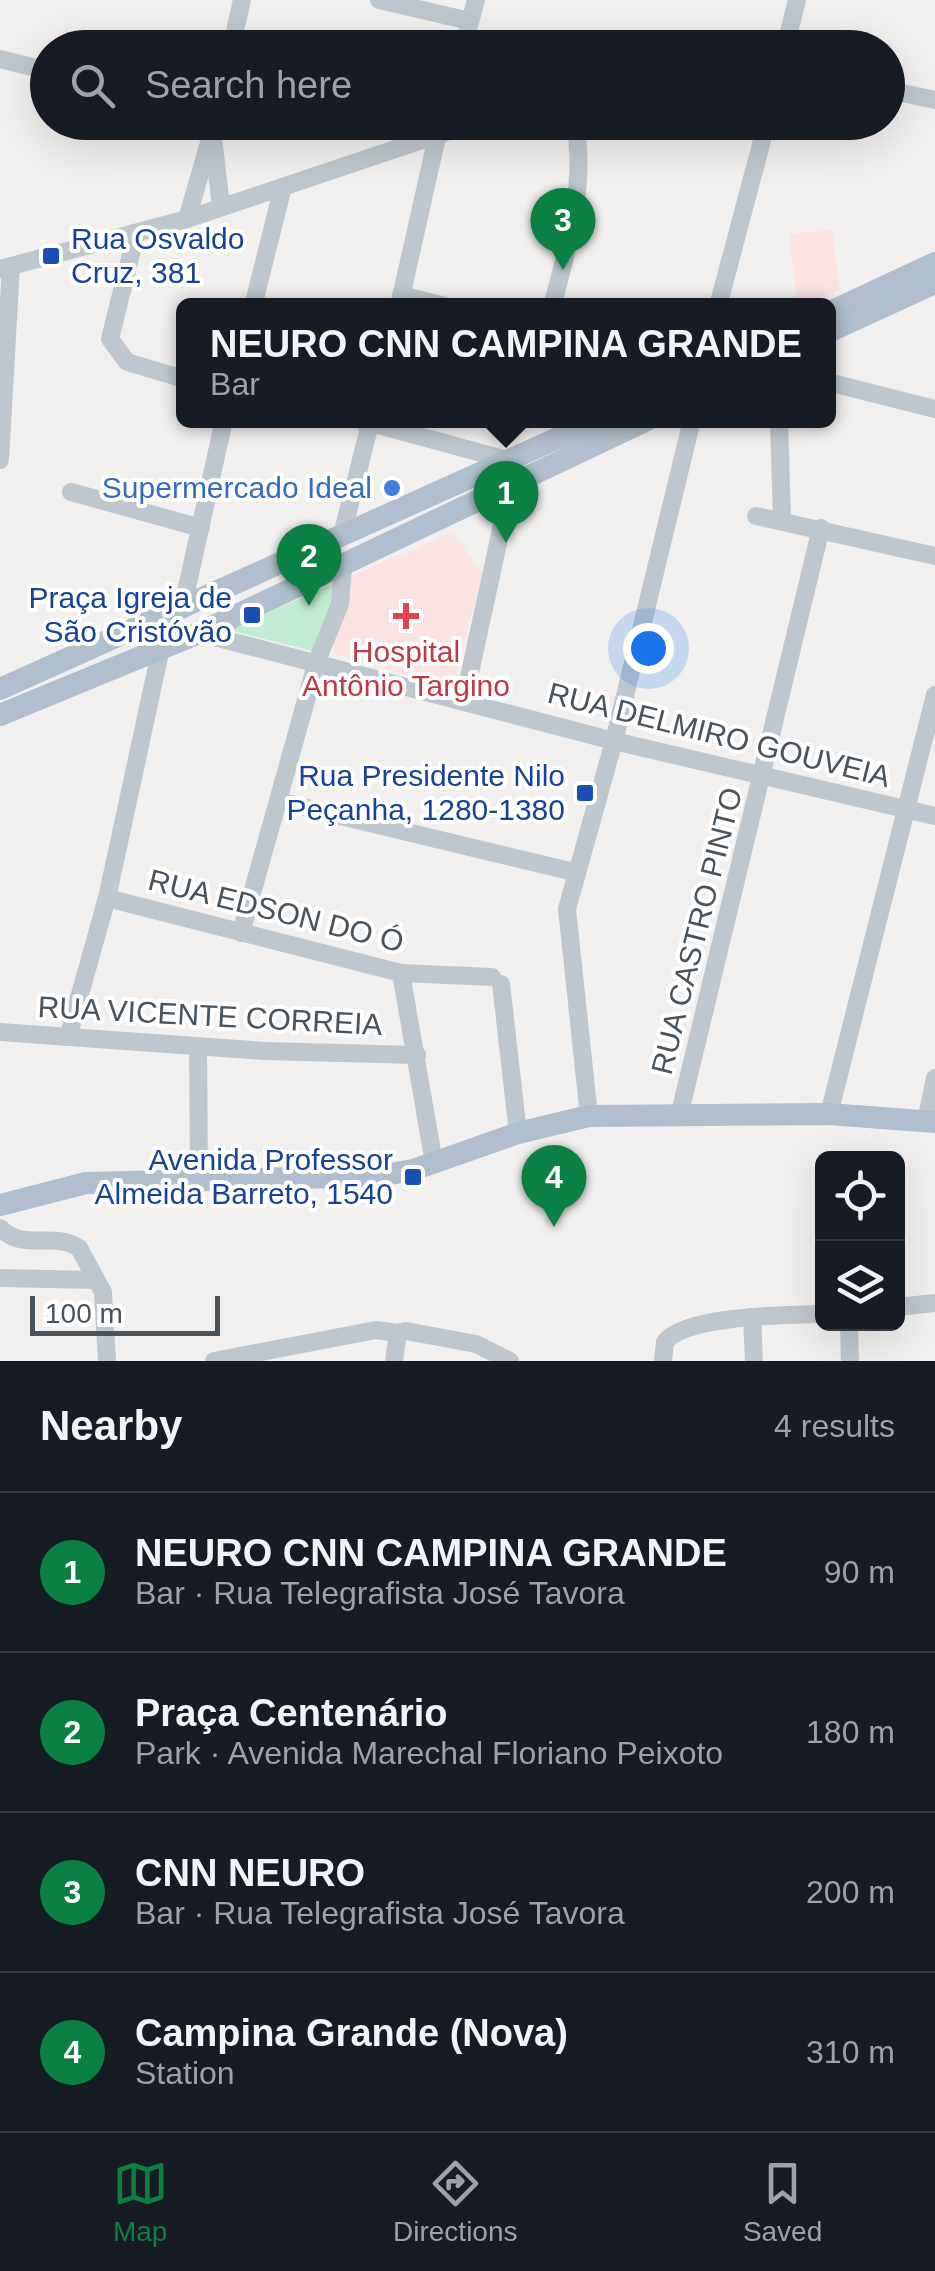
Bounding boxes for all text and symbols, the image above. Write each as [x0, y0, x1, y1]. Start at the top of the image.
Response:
search box [30, 30, 905, 140]
icon: search [65, 58, 120, 113]
text: Search here [145, 64, 352, 106]
pin: 3 [530, 188, 596, 270]
place label: Rua Osvaldo Cruz, 381 [71, 222, 244, 289]
marker: Rua Osvaldo Cruz, 381 [40, 245, 62, 267]
popup [176, 298, 836, 428]
text: NEURO CNN CAMPINA GRANDE [210, 323, 802, 365]
text: Bar [210, 366, 260, 402]
pin: 1 [474, 460, 538, 543]
place label: Supermercado Ideal [102, 471, 372, 504]
marker: Supermercado Ideal [381, 477, 403, 499]
pin: 2 [276, 524, 342, 606]
place label: Praça Igreja de São Cristóvão [29, 581, 232, 648]
marker: Hospital Antônio Targino [393, 603, 419, 629]
marker: Praça Igreja de São Cristóvão [241, 604, 263, 626]
your location [623, 623, 674, 674]
place label: Hospital Antônio Targino [302, 635, 510, 702]
street label: RUA DELMIRO GOUVEIA [544, 676, 894, 793]
place label: Rua Presidente Nilo Peçanha, 1280-1380 [286, 759, 565, 826]
marker: Rua Presidente Nilo Peçanha, 1280-1380 [574, 782, 596, 804]
street label: RUA CASTRO PINTO [645, 784, 748, 1078]
street label: RUA EDSON DO Ó [145, 863, 407, 958]
street label: RUA VICENTE CORREIA [37, 990, 383, 1041]
place label: Avenida Professor Almeida Barreto, 1540 [94, 1143, 393, 1210]
pin: 4 [522, 1144, 586, 1227]
map controls [815, 1151, 905, 1331]
button: locate [815, 1151, 905, 1241]
marker: Avenida Professor Almeida Barreto, 1540 [402, 1166, 424, 1188]
button: layers [815, 1241, 905, 1331]
scale bar [30, 1291, 220, 1336]
text: 100 m [45, 1298, 123, 1329]
text: Nearby [40, 1402, 182, 1449]
text: 4 results [774, 1408, 895, 1444]
text: NEURO CNN CAMPINA GRANDE [135, 1532, 727, 1574]
text: 1 [64, 1554, 81, 1590]
text: 90 m [824, 1554, 895, 1590]
text: Bar · Rua Telegrafista José Tavora [135, 1575, 625, 1611]
text: Praça Centenário [135, 1692, 448, 1734]
text: 2 [64, 1714, 81, 1750]
text: 180 m [806, 1714, 895, 1750]
text: Park · Avenida Marechal Floriano Peixoto [135, 1735, 723, 1771]
text: CNN NEURO [135, 1852, 365, 1894]
text: 3 [64, 1874, 81, 1910]
text: 200 m [806, 1874, 895, 1910]
text: Bar · Rua Telegrafista José Tavora [135, 1895, 625, 1931]
text: Campina Grande (Nova) [135, 2012, 568, 2054]
text: 4 [64, 2034, 81, 2070]
text: 310 m [806, 2034, 895, 2070]
text: Station [135, 2055, 235, 2091]
tab: Map [113, 2156, 168, 2248]
tab: Directions [393, 2156, 518, 2248]
tab: Saved [743, 2156, 822, 2248]

